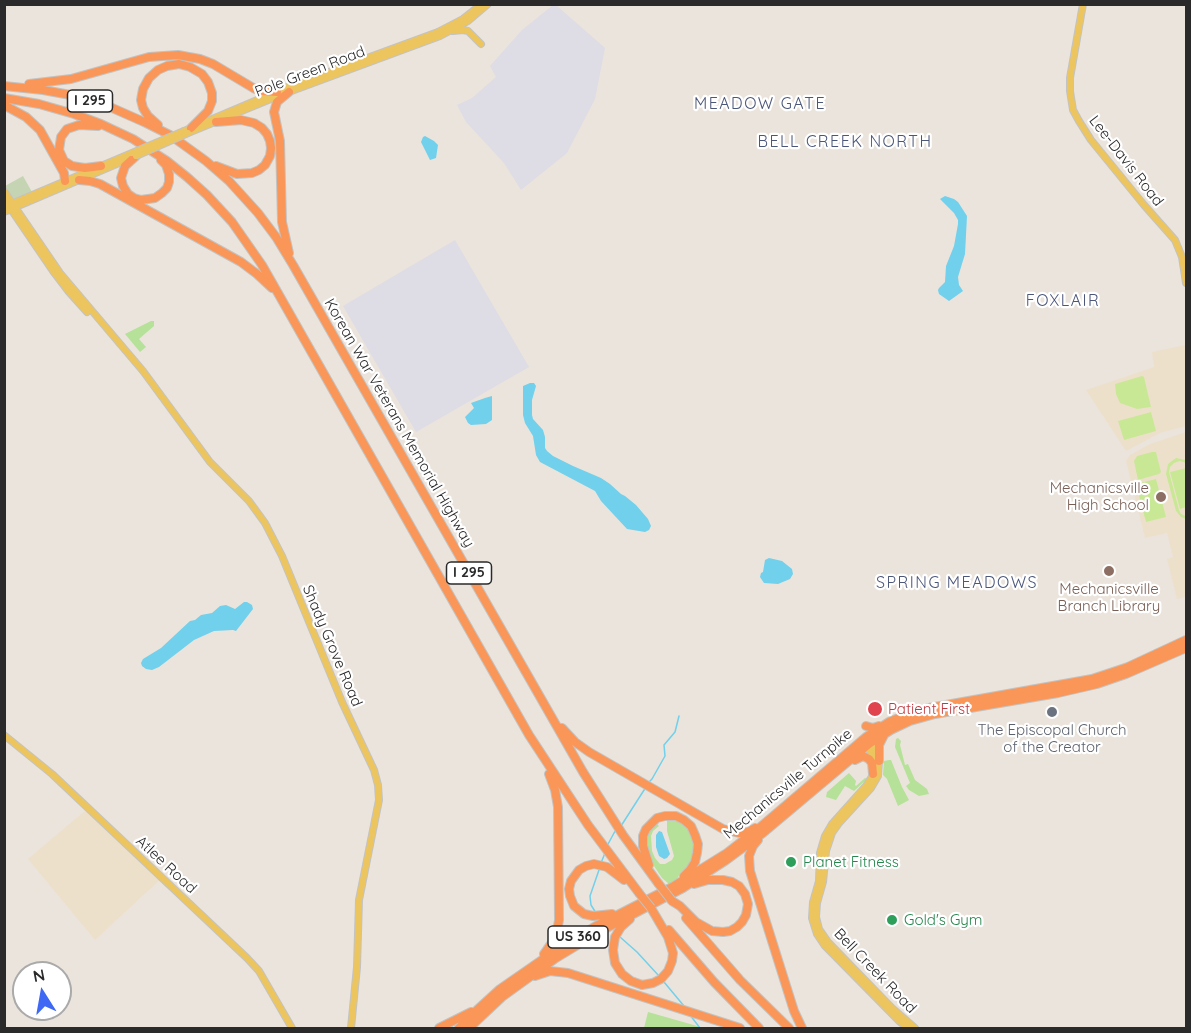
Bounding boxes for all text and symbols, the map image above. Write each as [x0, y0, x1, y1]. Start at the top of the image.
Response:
street label: Pole Green Road [252, 43, 368, 101]
road number: I 295 [68, 90, 112, 112]
district label: MEADOW GATE [694, 94, 826, 114]
street label: Lee-Davis Road [1085, 112, 1167, 210]
district label: BELL CREEK NORTH [758, 132, 932, 152]
district label: FOXLAIR [1026, 291, 1100, 311]
street label: Korean War Veterans Memorial Highway [320, 295, 478, 551]
place label: Mechanicsville High School [1050, 479, 1149, 514]
marker: Mechanicsville High School [1154, 490, 1168, 504]
road number: I 295 [446, 562, 492, 584]
marker: Mechanicsville Branch Library [1102, 564, 1116, 578]
district label: SPRING MEADOWS [876, 573, 1038, 593]
place label: Mechanicsville Branch Library [1058, 580, 1160, 615]
street label: Shady Grove Road [298, 583, 366, 709]
marker: Patient First [866, 700, 884, 718]
place label: Patient First [888, 700, 970, 718]
marker: The Episcopal Church of the Creator [1045, 705, 1059, 719]
place label: The Episcopal Church of the Creator [977, 721, 1127, 756]
street label: Mechanicsville Turnpike [720, 725, 856, 843]
street label: Atlee Road [132, 832, 200, 898]
place label: Planet Fitness [803, 853, 899, 871]
marker: Planet Fitness [784, 855, 798, 869]
place label: Gold's Gym [904, 911, 983, 929]
marker: Gold's Gym [885, 913, 899, 927]
street label: Bell Creek Road [830, 925, 920, 1017]
road number: US 360 [548, 926, 608, 948]
north arrow [12, 961, 72, 1021]
text: N [31, 964, 47, 986]

